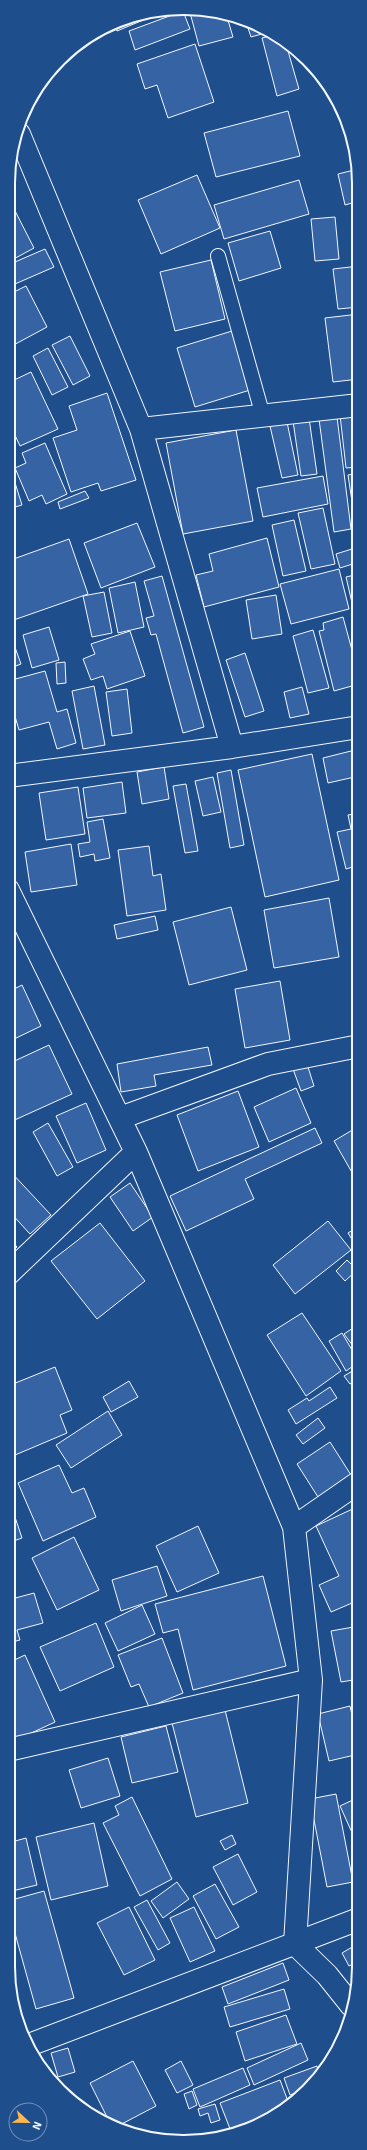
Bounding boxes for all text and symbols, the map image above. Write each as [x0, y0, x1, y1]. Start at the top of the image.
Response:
north arrow [8, 2102, 48, 2142]
text: N [29, 2120, 44, 2132]

